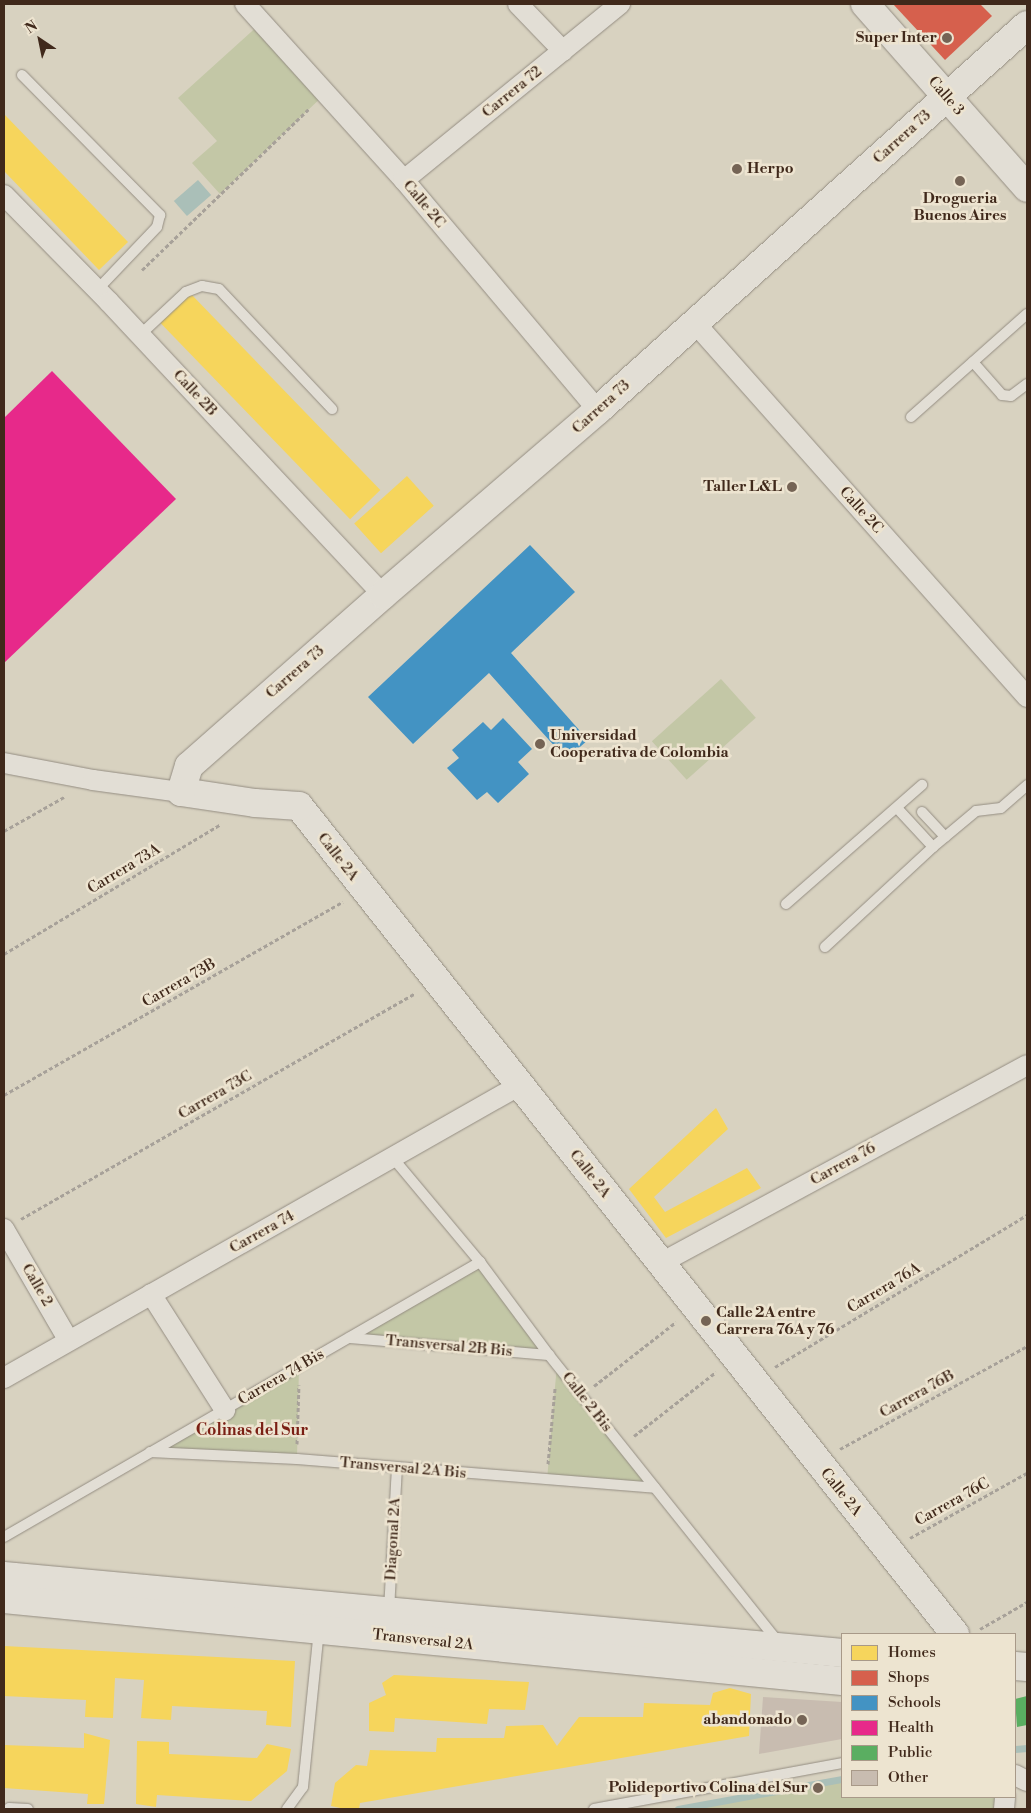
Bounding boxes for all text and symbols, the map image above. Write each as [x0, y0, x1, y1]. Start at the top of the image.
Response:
north arrow [15, 15, 65, 65]
text: N [22, 17, 41, 38]
place label: Super Inter [856, 29, 937, 47]
marker: Super Inter [941, 32, 953, 44]
street label: Carrera 72 [478, 62, 546, 122]
street label: Calle 3 [924, 73, 968, 119]
street label: Carrera 73 [869, 106, 935, 168]
place label: Herpo [747, 160, 794, 178]
marker: Herpo [731, 163, 743, 175]
marker: Drogueria Buenos Aires [954, 175, 966, 187]
street label: Calle 2C [399, 177, 449, 231]
place label: Drogueria Buenos Aires [914, 189, 1006, 224]
street label: Calle 2B [169, 366, 221, 420]
street label: Carrera 73 [568, 376, 634, 438]
place label: Taller L&L [703, 478, 782, 496]
marker: Taller L&L [786, 481, 798, 493]
street label: Calle 2C [835, 483, 887, 537]
street label: Carrera 73 [262, 642, 328, 702]
place label: Universidad Cooperativa de Colombia [550, 726, 729, 761]
marker: Universidad Cooperativa de Colombia [534, 738, 546, 750]
street label: Calle 2A [314, 829, 362, 885]
street label: Carrera 73A [84, 840, 164, 898]
street label: Carrera 73B [139, 955, 219, 1011]
street label: Carrera 73C [175, 1067, 255, 1123]
street label: Carrera 76 [807, 1139, 879, 1189]
street label: Calle 2A [566, 1146, 614, 1202]
street label: Carrera 74 [226, 1207, 298, 1257]
street label: Carrera 76A [844, 1259, 924, 1317]
street label: Calle 2 [18, 1261, 56, 1309]
place label: Calle 2A entre Carrera 76A y 76 [716, 1303, 834, 1338]
marker: Calle 2A entre Carrera 76A y 76 [700, 1315, 712, 1327]
street label: Transversal 2B Bis [385, 1332, 513, 1360]
street label: Carrera 74 Bis [235, 1345, 327, 1409]
street label: Carrera 76B [877, 1366, 957, 1422]
street label: Calle 2 Bis [558, 1368, 616, 1436]
district label: Colinas del Sur [196, 1420, 308, 1440]
street label: Transversal 2A Bis [339, 1454, 467, 1482]
street label: Calle 2A [816, 1464, 866, 1520]
street label: Carrera 76C [912, 1474, 992, 1530]
street label: Diagonal 2A [382, 1497, 404, 1581]
street label: Transversal 2A [372, 1626, 474, 1654]
legend [841, 1633, 1016, 1798]
text: Homes [888, 1643, 936, 1662]
text: Shops [888, 1668, 929, 1687]
text: Schools [888, 1693, 941, 1712]
place label: abandonado [703, 1711, 792, 1729]
marker: abandonado [796, 1714, 808, 1726]
text: Health [888, 1718, 934, 1737]
text: Public [888, 1743, 932, 1762]
text: Other [888, 1768, 928, 1787]
place label: Polideportivo Colina del Sur [608, 1779, 808, 1797]
marker: Polideportivo Colina del Sur [812, 1782, 824, 1794]

